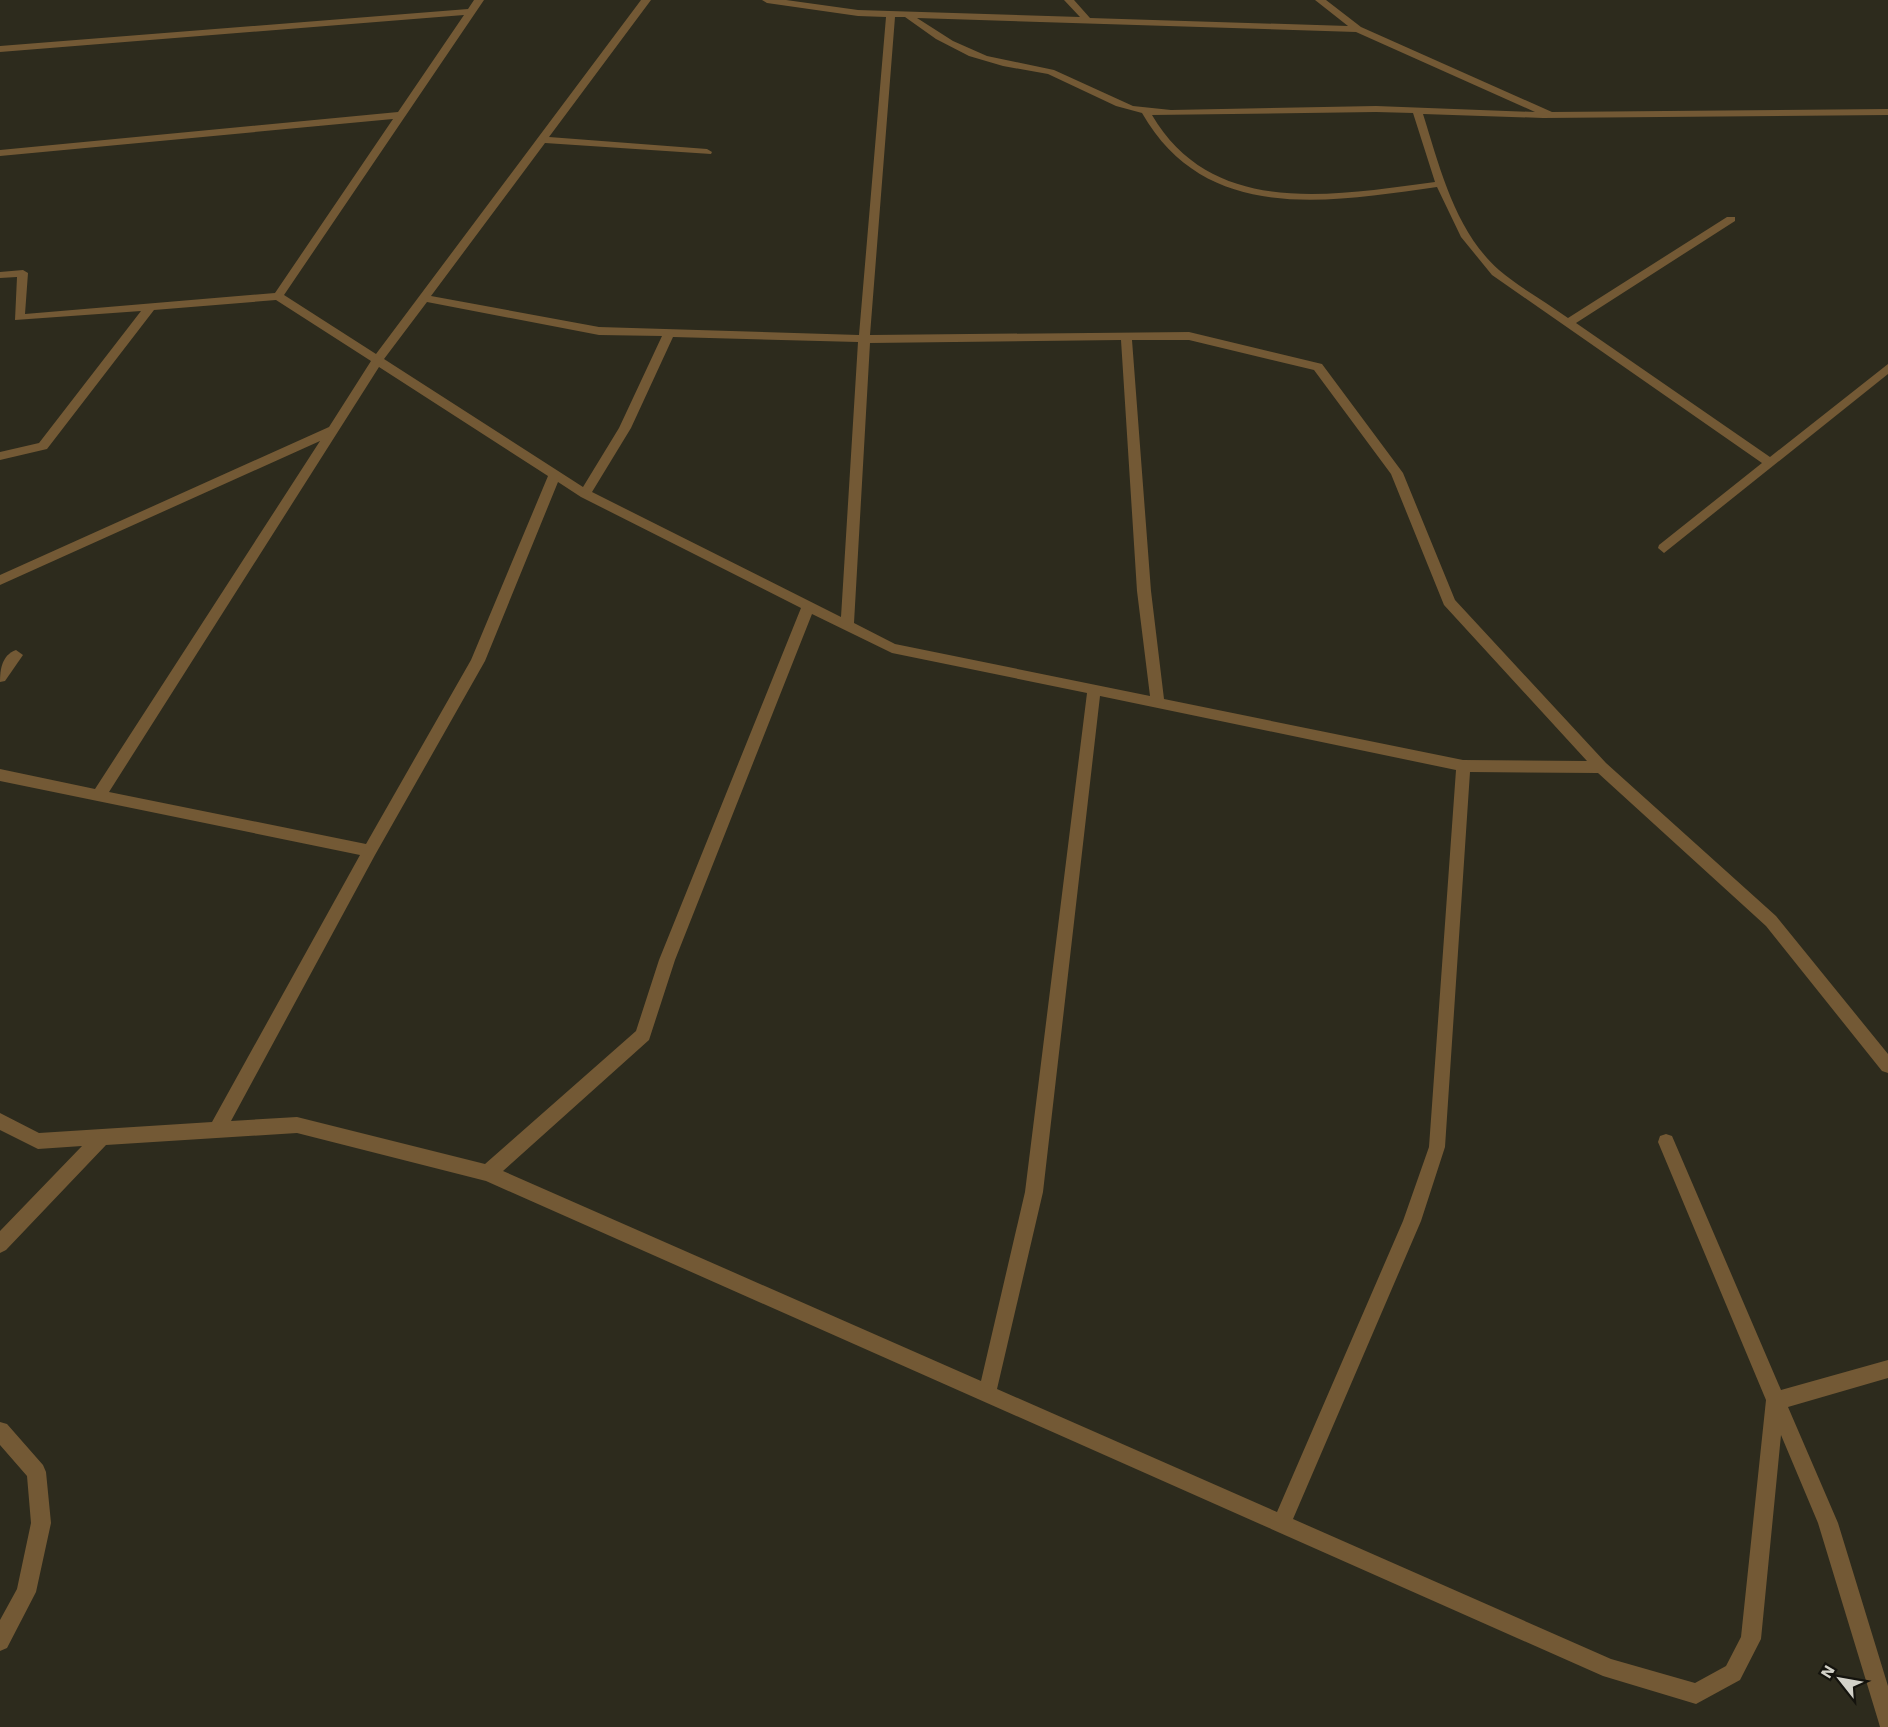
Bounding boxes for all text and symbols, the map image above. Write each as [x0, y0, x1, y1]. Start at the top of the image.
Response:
north arrow [1810, 1649, 1870, 1709]
text: N [1816, 1662, 1839, 1682]

